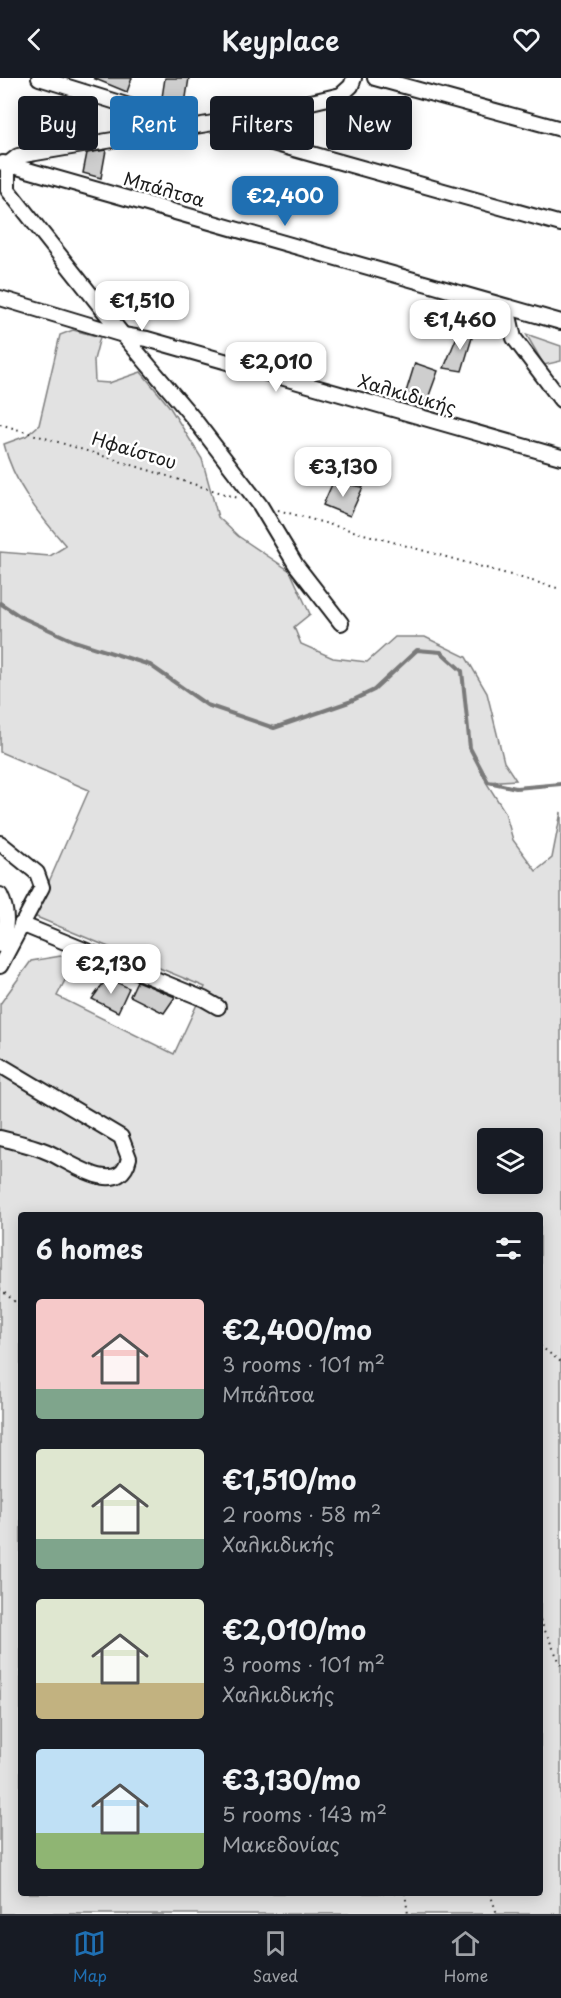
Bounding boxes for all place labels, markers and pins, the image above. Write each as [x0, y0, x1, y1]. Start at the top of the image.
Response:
pin: €2,400 [236, 176, 334, 227]
pin: €1,510 [93, 281, 191, 332]
pin: €1,460 [411, 300, 509, 351]
pin: €2,010 [227, 342, 325, 393]
pin: €3,130 [294, 447, 392, 498]
pin: €2,130 [62, 944, 160, 995]

